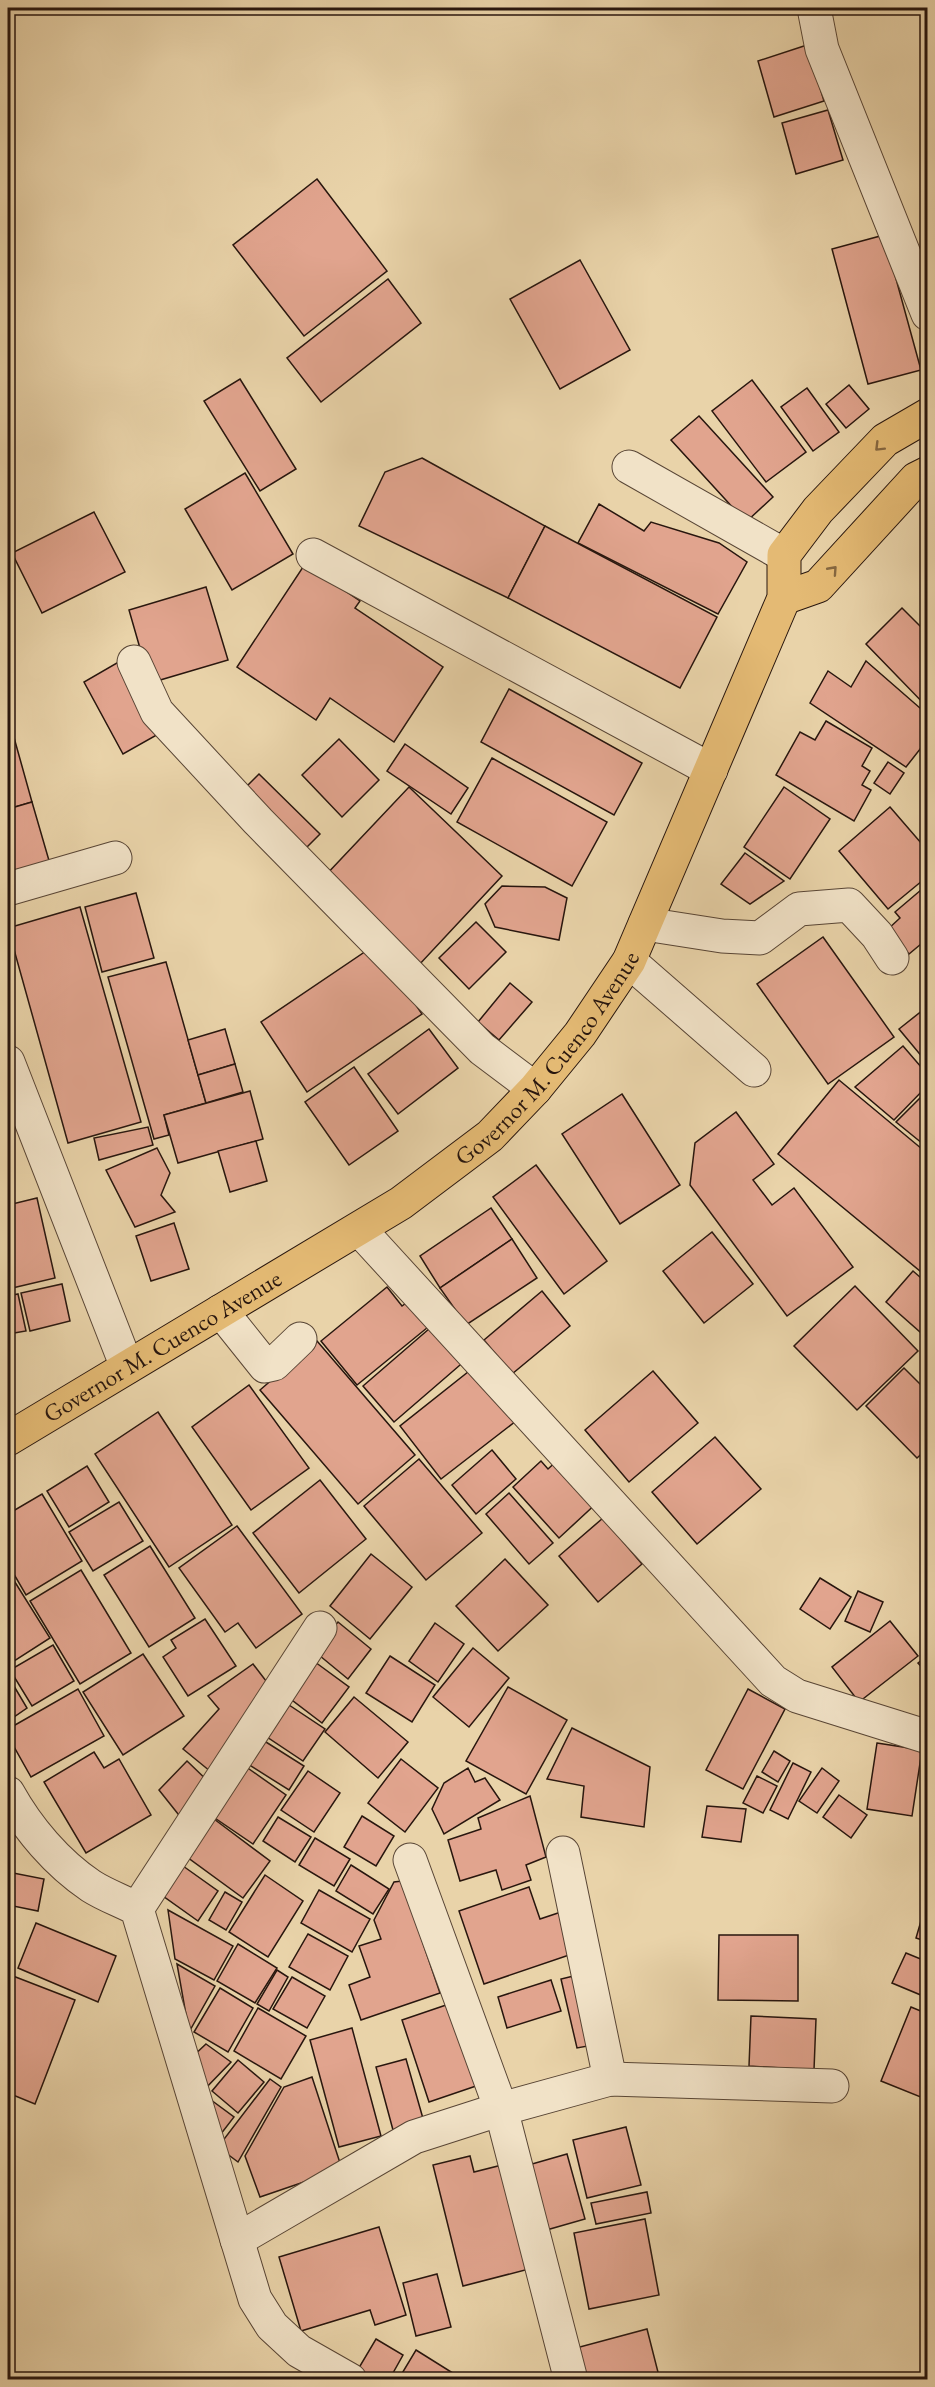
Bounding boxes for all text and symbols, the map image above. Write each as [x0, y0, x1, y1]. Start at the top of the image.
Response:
one-way arrow [875, 440, 885, 451]
one-way arrow [826, 566, 837, 577]
street label: Governor M. Cuenco Avenue [448, 947, 646, 1172]
street label: Governor M. Cuenco Avenue [37, 1262, 287, 1429]

